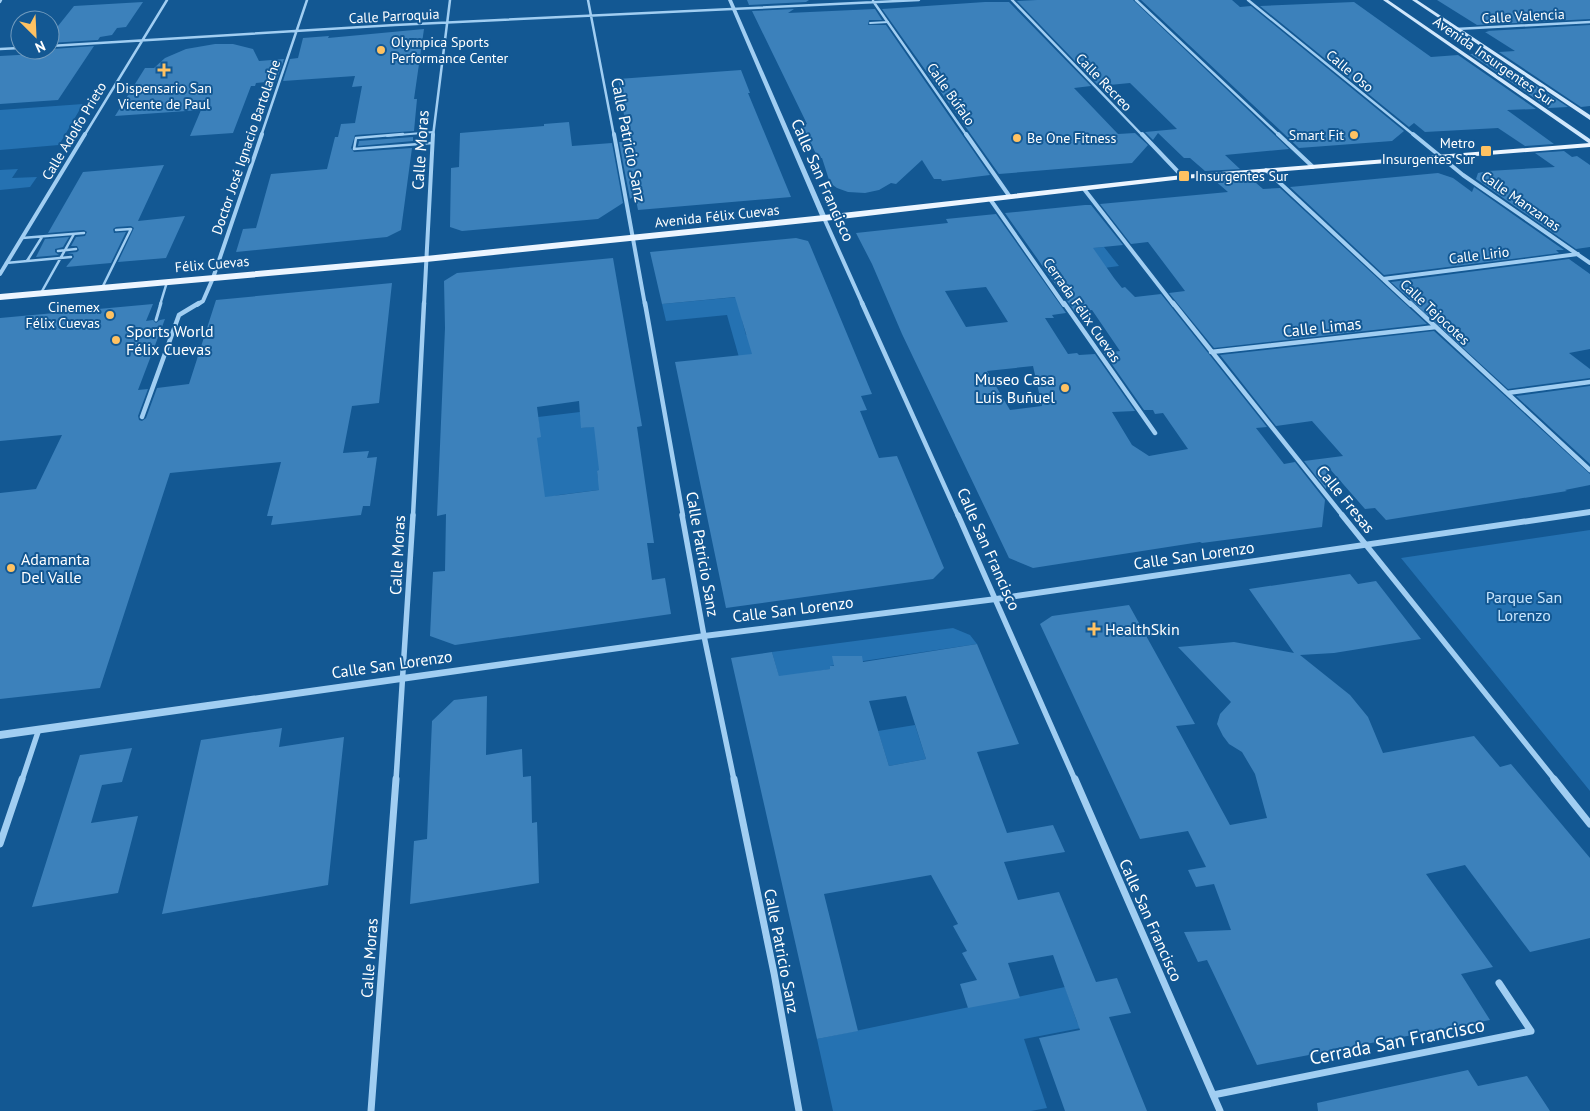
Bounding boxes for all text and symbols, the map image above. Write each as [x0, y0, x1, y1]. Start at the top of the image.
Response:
street label: Calle Parroquia [348, 5, 440, 27]
street label: Calle Valencia [1481, 5, 1565, 27]
north arrow [10, 10, 60, 60]
street label: Avenida Insurgentes Sur [1430, 12, 1558, 110]
place label: Olympica Sports Performance Center [391, 33, 509, 67]
text: N [32, 37, 48, 57]
marker: Olympica Sports Performance Center [375, 44, 387, 56]
street label: Calle Oso [1322, 46, 1378, 96]
street label: Calle Recreo [1072, 49, 1136, 115]
street label: Doctor José Ignacio Bartolache [208, 57, 284, 237]
street label: Calle Búfalo [923, 59, 979, 129]
marker: Dispensario San Vicente de Paul [157, 63, 171, 77]
street label: Calle Patricio Sanz [607, 76, 651, 204]
street label: Calle Adolfo Prieto [38, 79, 110, 183]
place label: Dispensario San Vicente de Paul [116, 79, 212, 113]
street label: Calle Moras [407, 109, 433, 191]
street label: Calle San Francisco [787, 116, 859, 244]
place label: Smart Fit [1289, 126, 1344, 144]
place label: Be One Fitness [1027, 129, 1117, 147]
marker: Smart Fit [1348, 129, 1360, 141]
marker: Be One Fitness [1011, 132, 1023, 144]
place label: Metro Insurgentes Sur [1382, 134, 1475, 168]
marker: Metro Insurgentes Sur [1479, 144, 1493, 158]
place label: Insurgentes Sur [1195, 167, 1289, 185]
street label: Calle Manzanas [1478, 167, 1564, 235]
marker: Insurgentes Sur [1177, 169, 1191, 183]
street label: Avenida Félix Cuevas [654, 200, 780, 232]
street label: Calle Lirio [1448, 242, 1510, 268]
street label: Félix Cuevas [174, 252, 250, 276]
street label: Cerrada Félix Cuevas [1039, 254, 1125, 366]
street label: Calle Tejocotes [1396, 275, 1474, 349]
place label: Cinemex Félix Cuevas [26, 298, 100, 332]
marker: Cinemex Félix Cuevas [104, 309, 116, 321]
street label: Calle Limas [1282, 313, 1362, 341]
place label: Sports World Félix Cuevas [126, 321, 214, 359]
marker: Sports World Félix Cuevas [110, 334, 122, 346]
place label: Museo Casa Luis Buñuel [975, 369, 1055, 407]
marker: Museo Casa Luis Buñuel [1059, 382, 1071, 394]
street label: Calle Fresas [1312, 461, 1380, 537]
street label: Calle San Francisco [953, 485, 1025, 613]
street label: Calle Patricio Sanz [682, 490, 724, 618]
street label: Calle Moras [385, 514, 409, 595]
street label: Calle San Lorenzo [1132, 537, 1256, 573]
place label: Adamanta Del Valle [21, 549, 90, 587]
marker: Adamanta Del Valle [5, 562, 17, 574]
park label: Parque San Lorenzo [1486, 587, 1562, 625]
street label: Calle San Lorenzo [731, 592, 855, 626]
place label: HealthSkin [1105, 619, 1180, 639]
marker: HealthSkin [1087, 622, 1101, 636]
street label: Calle San Lorenzo [330, 646, 454, 682]
street label: Calle San Francisco [1115, 856, 1187, 984]
street label: Calle Patricio Sanz [760, 887, 804, 1015]
street label: Calle Moras [356, 917, 382, 999]
street label: Cerrada San Francisco [1307, 1012, 1487, 1070]

